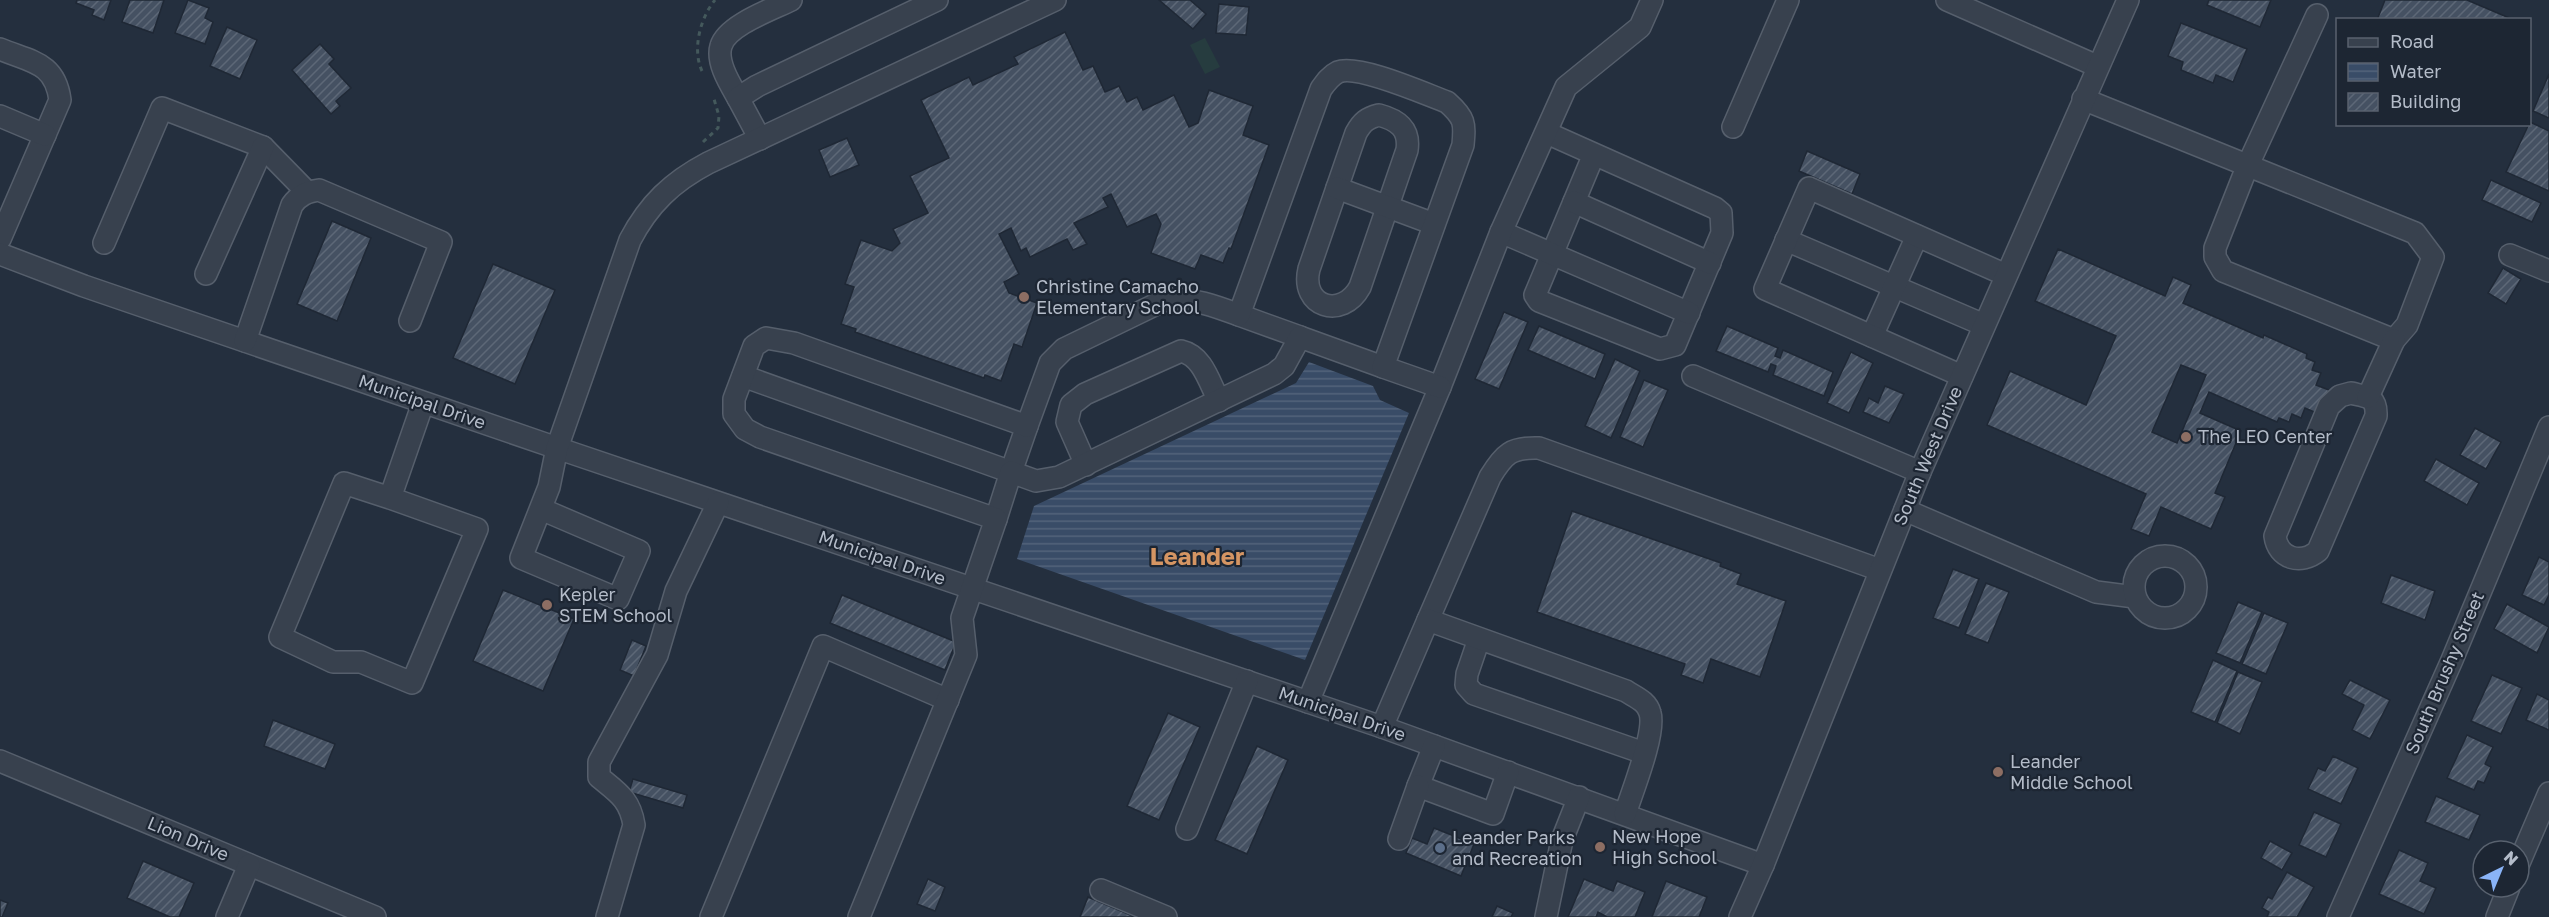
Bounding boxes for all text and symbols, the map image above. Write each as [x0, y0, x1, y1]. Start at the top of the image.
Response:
legend [2336, 18, 2531, 126]
text: Road [2390, 30, 2434, 52]
text: Water [2390, 60, 2441, 82]
text: Building [2390, 90, 2461, 112]
place label: Christine Camacho Elementary School [1036, 275, 1200, 318]
marker: Christine Camacho Elementary School [1017, 290, 1031, 304]
street label: Municipal Drive [356, 369, 489, 433]
street label: South West Drive [1888, 383, 1966, 528]
place label: The LEO Center [2198, 425, 2332, 447]
marker: The LEO Center [2179, 430, 2193, 444]
street label: Municipal Drive [816, 525, 949, 589]
district label: Leander [1150, 541, 1244, 570]
place label: Kepler STEM School [559, 583, 672, 626]
street label: South Brushy Street [2400, 588, 2488, 757]
marker: Kepler STEM School [540, 598, 554, 612]
street label: Municipal Drive [1276, 681, 1409, 745]
place label: Leander Middle School [2010, 750, 2133, 793]
marker: Leander Middle School [1991, 765, 2005, 779]
street label: Lion Drive [144, 811, 232, 865]
place label: New Hope High School [1612, 825, 1717, 868]
place label: Leander Parks and Recreation [1452, 826, 1582, 869]
north arrow [2471, 839, 2531, 899]
marker: New Hope High School [1593, 840, 1607, 854]
marker: Leander Parks and Recreation [1433, 841, 1447, 855]
text: N [2500, 847, 2523, 869]

